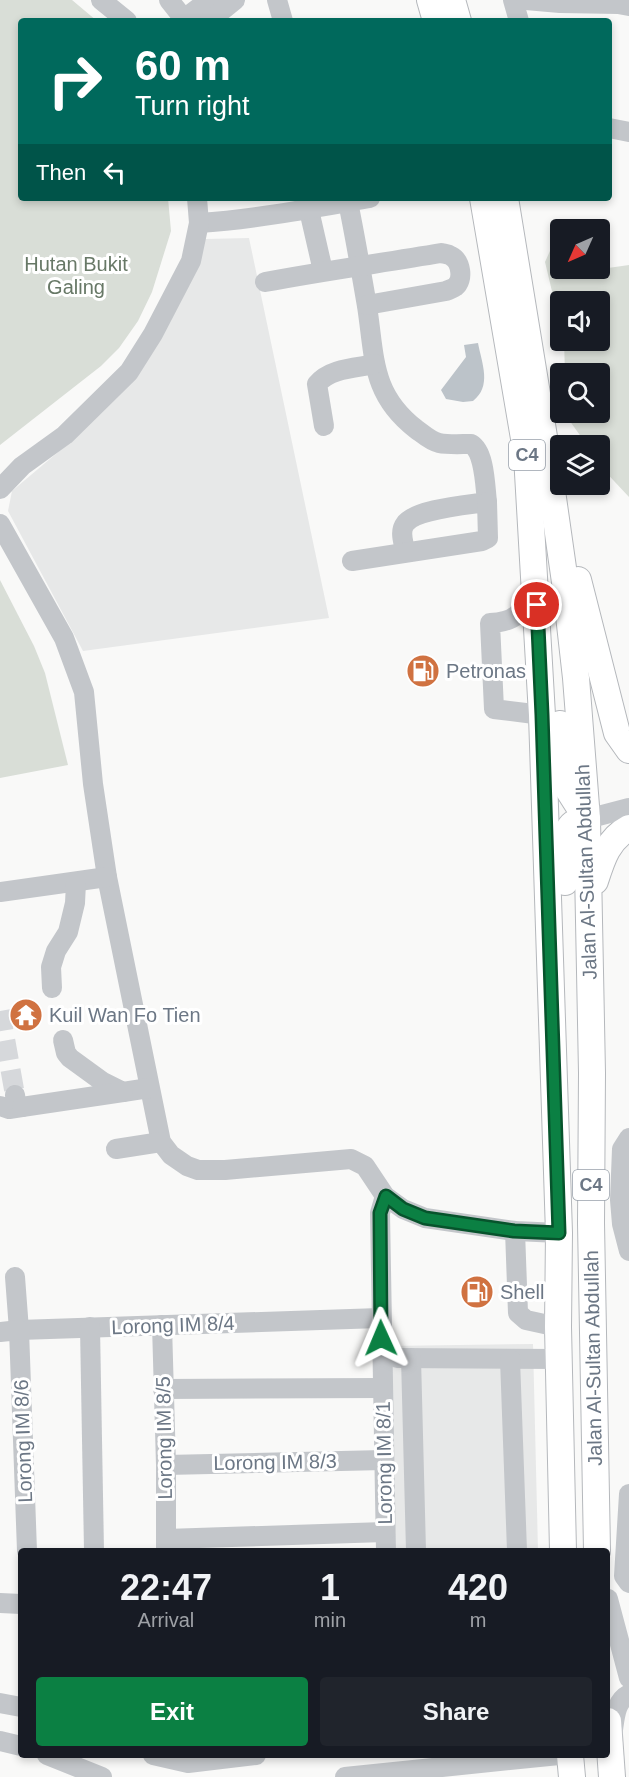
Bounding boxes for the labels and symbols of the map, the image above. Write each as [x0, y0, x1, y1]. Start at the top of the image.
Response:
north arrow [550, 219, 610, 279]
park label: Hutan Bukit Galing [24, 253, 128, 298]
road number: C4 [509, 440, 545, 470]
pin [511, 579, 562, 630]
fuel station icon: Petronas [405, 653, 441, 689]
place label: Petronas [446, 660, 526, 682]
street label: Jalan Al-Sultan Abdullah [571, 764, 601, 980]
temple icon: Kuil Wan Fo Tien [8, 997, 44, 1033]
place label: Kuil Wan Fo Tien [49, 1004, 201, 1026]
road number: C4 [573, 1170, 609, 1200]
street label: Jalan Al-Sultan Abdullah [580, 1250, 606, 1466]
fuel station icon: Shell [459, 1274, 495, 1310]
place label: Shell [500, 1281, 544, 1303]
position arrow [349, 1306, 413, 1370]
street label: Lorong IM 8/4 [111, 1312, 235, 1338]
street label: Lorong IM 8/5 [152, 1376, 176, 1500]
street label: Lorong IM 8/6 [10, 1379, 36, 1503]
street label: Lorong IM 8/1 [372, 1401, 396, 1525]
street label: Lorong IM 8/3 [213, 1450, 337, 1474]

